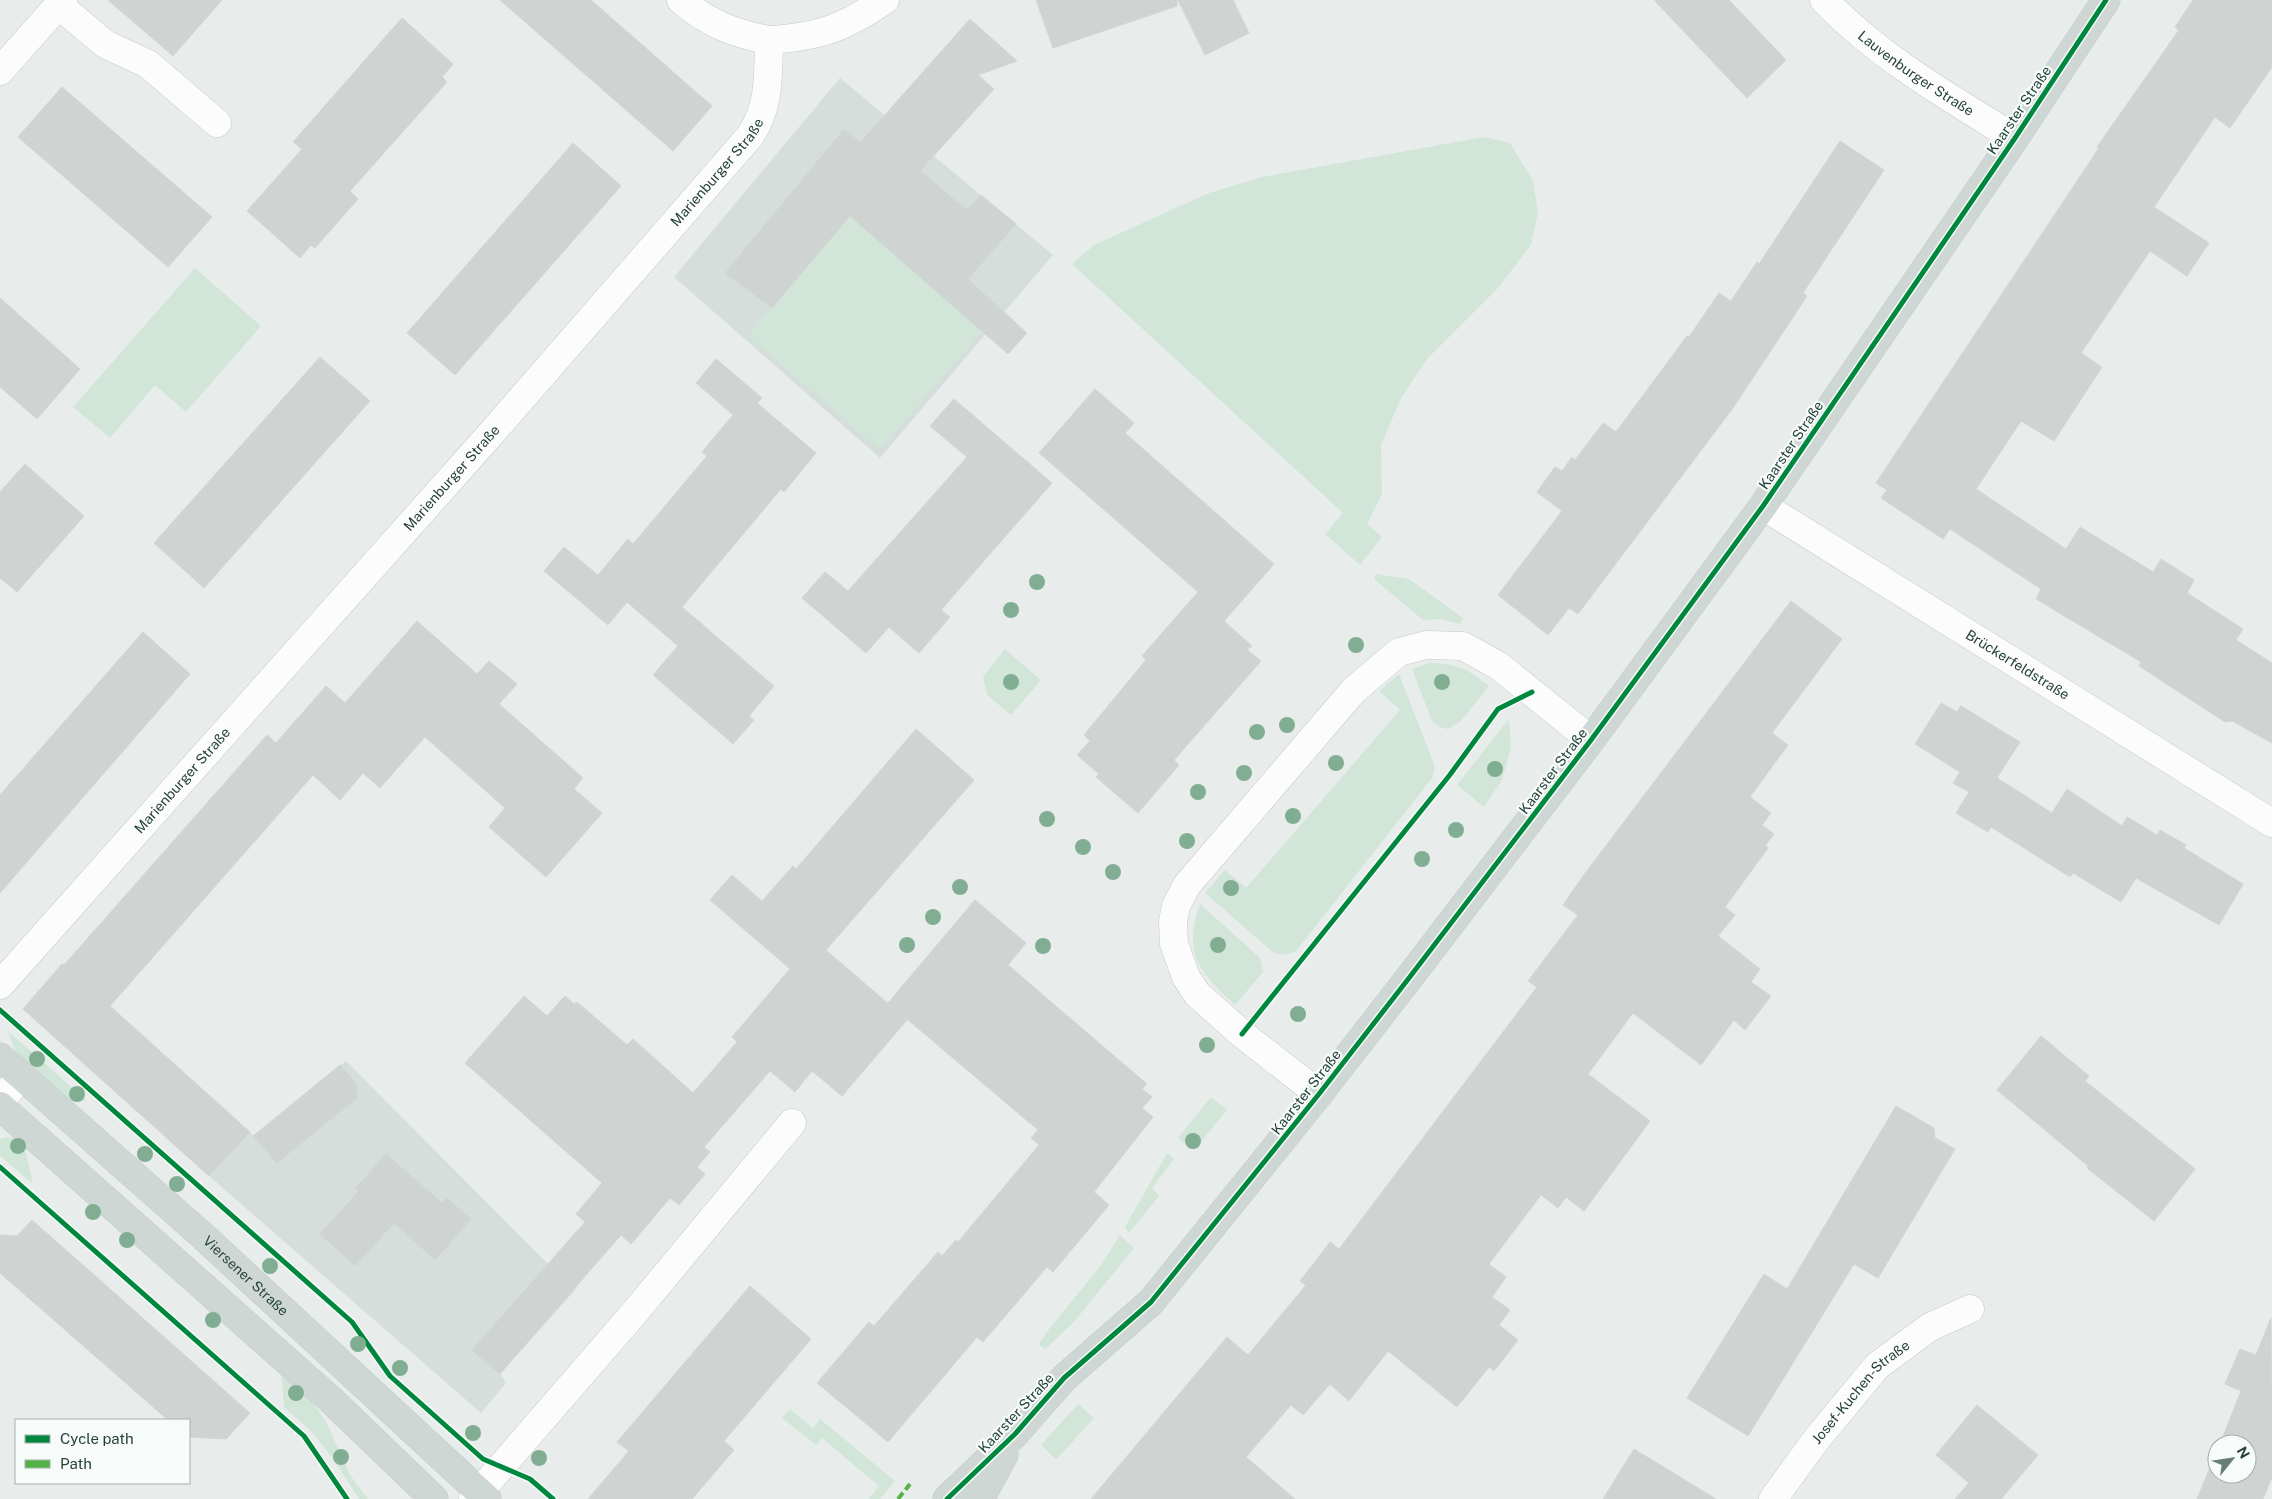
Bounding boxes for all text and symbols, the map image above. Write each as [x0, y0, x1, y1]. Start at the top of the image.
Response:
street label: Lauvenburger Straße [1855, 27, 1977, 119]
street label: Kaarster Straße [1984, 63, 2054, 157]
street label: Marienburger Straße [667, 116, 767, 229]
street label: Kaarster Straße [1756, 398, 1826, 492]
street label: Marienburger Straße [400, 422, 503, 534]
street label: Brückerfeldstraße [1963, 626, 2072, 703]
street label: Marienburger Straße [131, 724, 233, 836]
street label: Kaarster Straße [1516, 725, 1590, 817]
street label: Kaarster Straße [1268, 1046, 1344, 1138]
street label: Viersener Straße [200, 1232, 292, 1319]
street label: Josef-Kuchen-Straße [1808, 1337, 1913, 1447]
street label: Kaarster Straße [975, 1370, 1057, 1456]
legend [15, 1419, 190, 1484]
text: Cycle path [60, 1430, 134, 1447]
north arrow [2207, 1434, 2257, 1484]
text: N [2234, 1444, 2253, 1461]
text: Path [60, 1455, 92, 1472]

